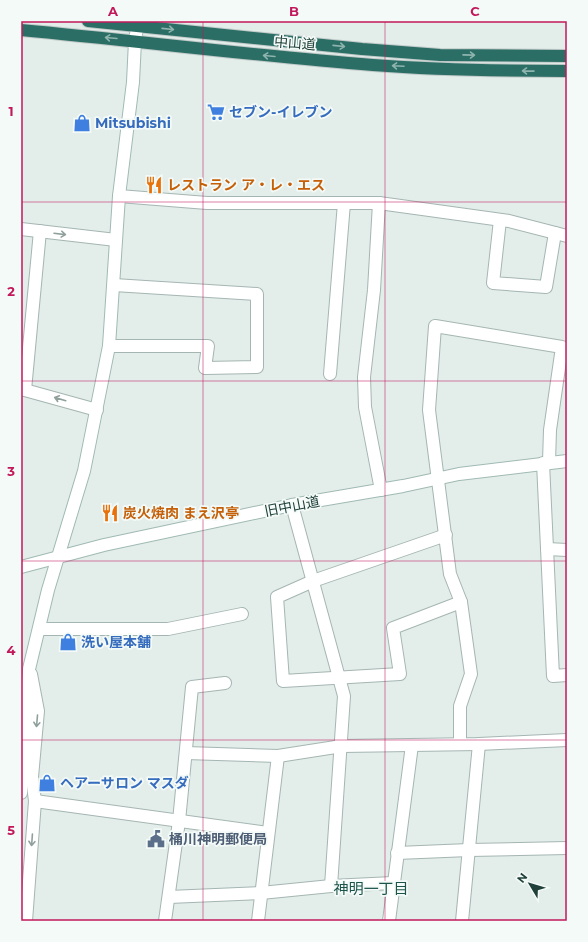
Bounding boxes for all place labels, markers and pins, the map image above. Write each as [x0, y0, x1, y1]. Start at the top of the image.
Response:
supermarket icon: セブン-イレブン [206, 102, 226, 122]
place label: セブン-イレブン [229, 103, 332, 121]
shop icon: Mitsubishi [72, 113, 92, 133]
place label: Mitsubishi [95, 114, 171, 132]
restaurant icon: レストラン ア・レ・エス [144, 175, 164, 195]
place label: レストラン ア・レ・エス [167, 176, 325, 194]
restaurant icon: 炭火焼肉 まえ沢亭 [100, 503, 120, 523]
place label: 炭火焼肉 まえ沢亭 [123, 504, 239, 522]
shop icon: 洗い屋本舗 [58, 632, 78, 652]
place label: 洗い屋本舗 [81, 633, 151, 651]
shop icon: ヘアーサロン マスダ [37, 773, 57, 793]
place label: ヘアーサロン マスダ [60, 774, 189, 792]
public building icon: 桶川神明郵便局 [146, 829, 166, 849]
place label: 桶川神明郵便局 [169, 830, 267, 848]

